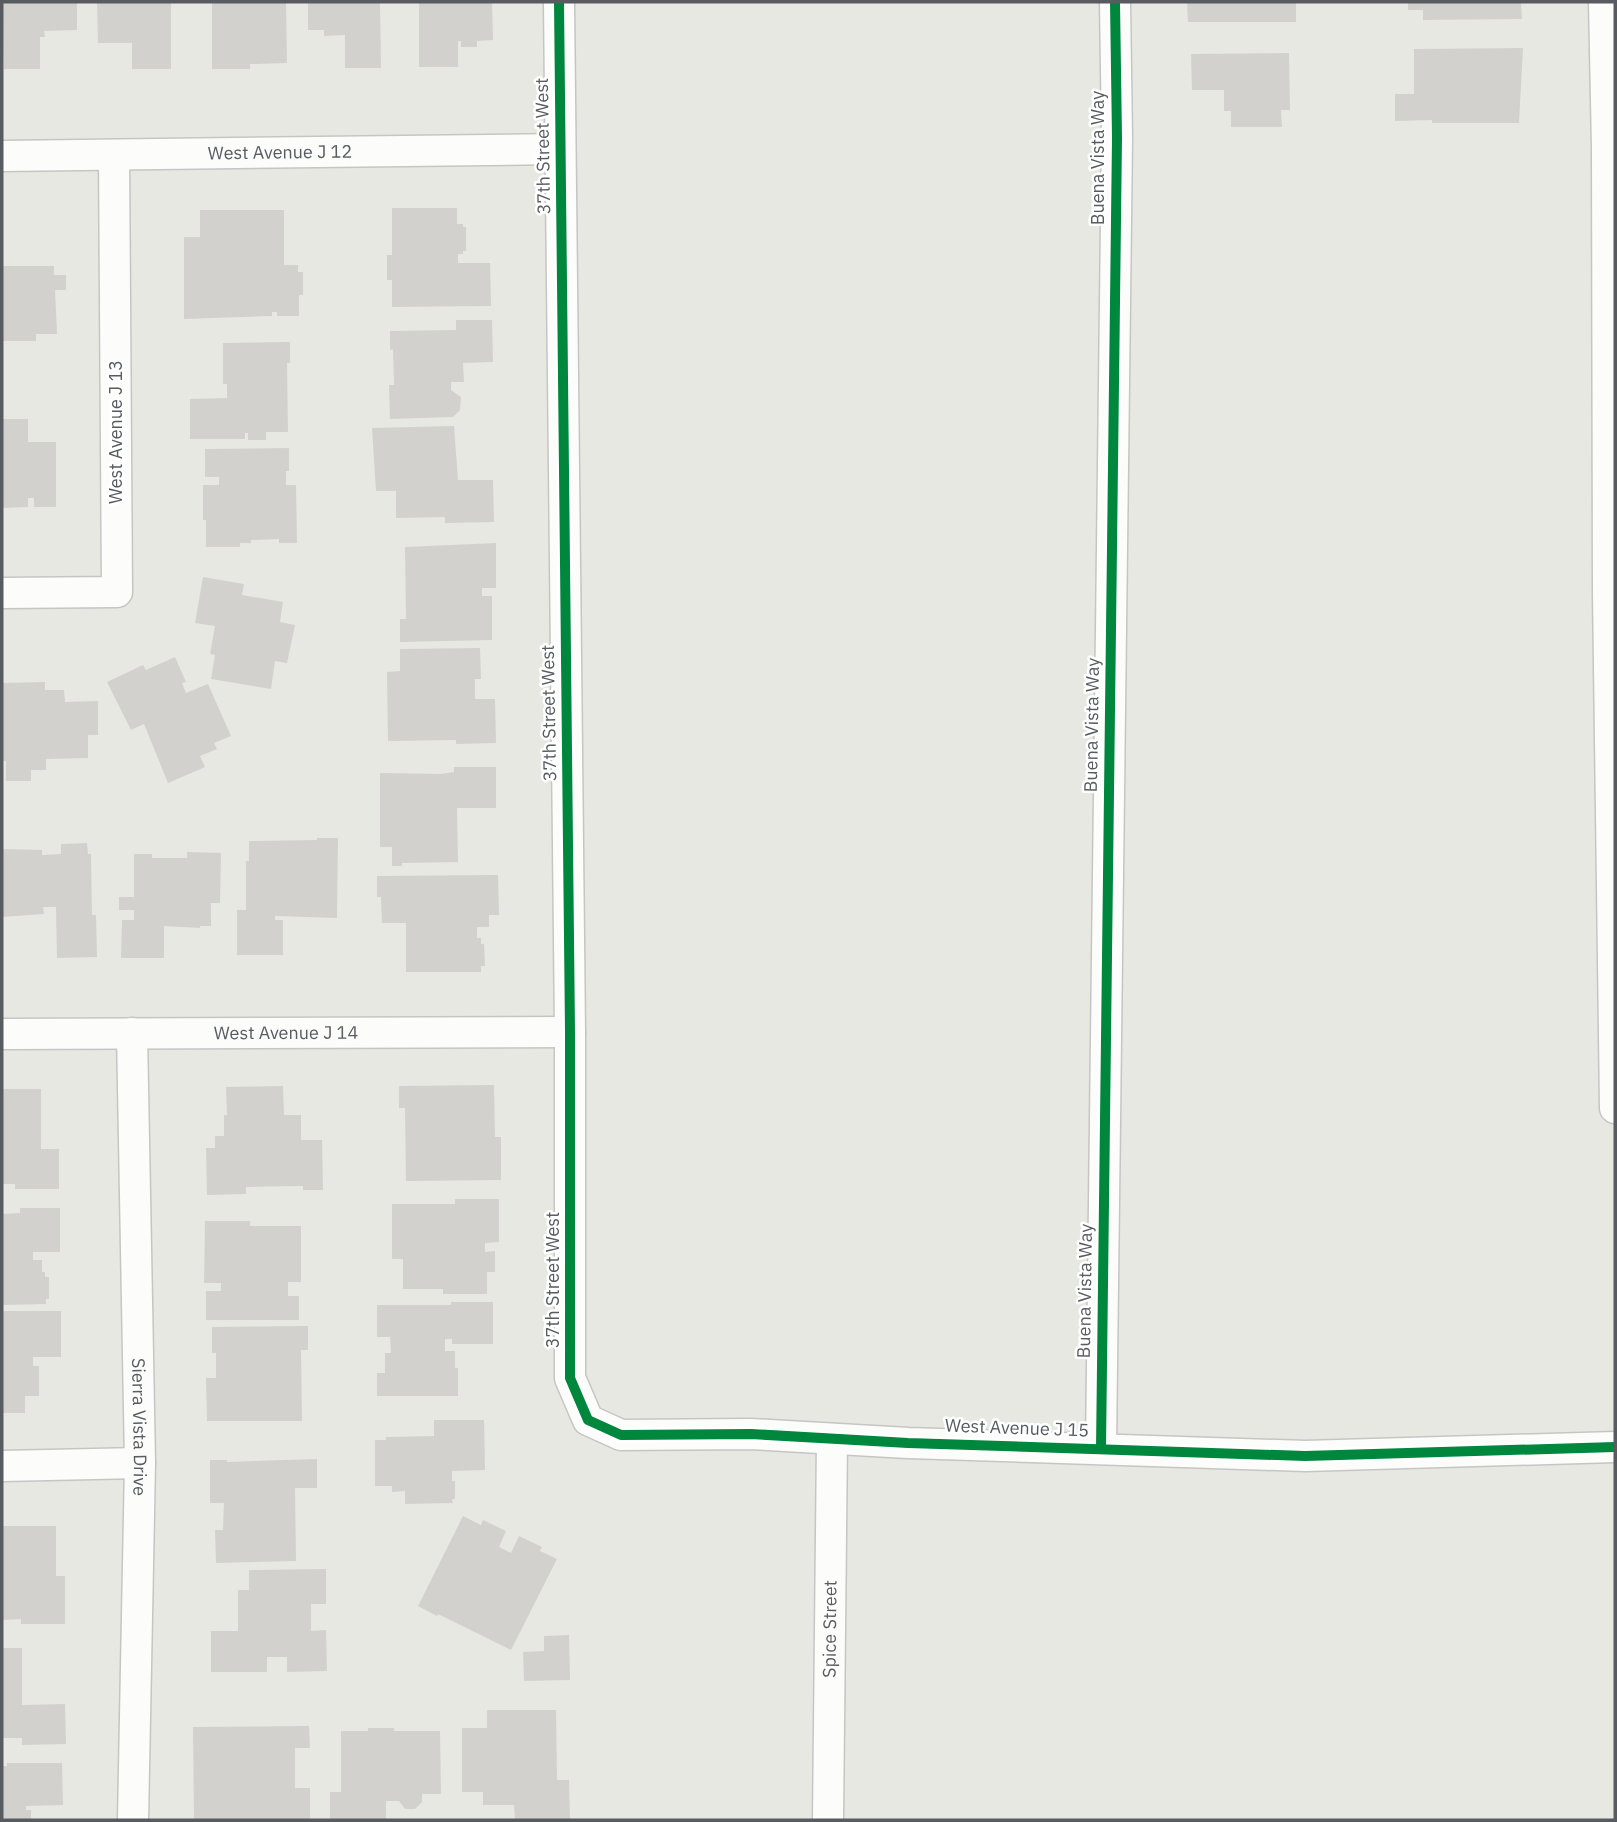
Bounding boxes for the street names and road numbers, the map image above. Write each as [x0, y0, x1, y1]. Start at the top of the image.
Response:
street label: 37th Street West [530, 78, 555, 215]
street label: Buena Vista Way [1086, 91, 1109, 225]
street label: West Avenue J 12 [208, 140, 352, 164]
street label: West Avenue J 13 [104, 360, 127, 504]
street label: 37th Street West [536, 645, 561, 782]
street label: Buena Vista Way [1079, 657, 1104, 792]
street label: West Avenue J 14 [214, 1021, 358, 1044]
street label: 37th Street West [541, 1212, 564, 1348]
street label: Buena Vista Way [1072, 1223, 1097, 1358]
street label: Sierra Vista Drive [127, 1358, 152, 1496]
street label: West Avenue J 15 [945, 1413, 1089, 1442]
street label: Spice Street [817, 1580, 842, 1678]

